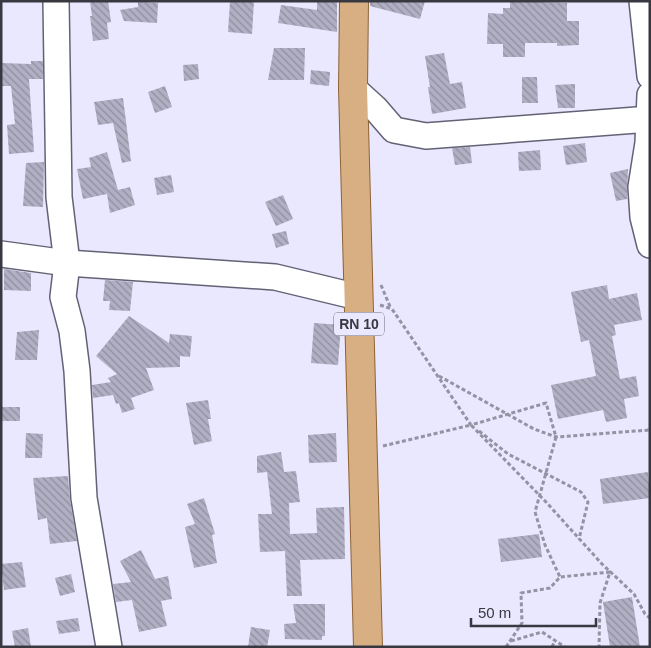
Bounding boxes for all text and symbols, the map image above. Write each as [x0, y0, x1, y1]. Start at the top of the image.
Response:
road number: RN 10 [334, 312, 384, 336]
scale bar [471, 596, 596, 628]
text: 50 m [478, 604, 511, 621]

